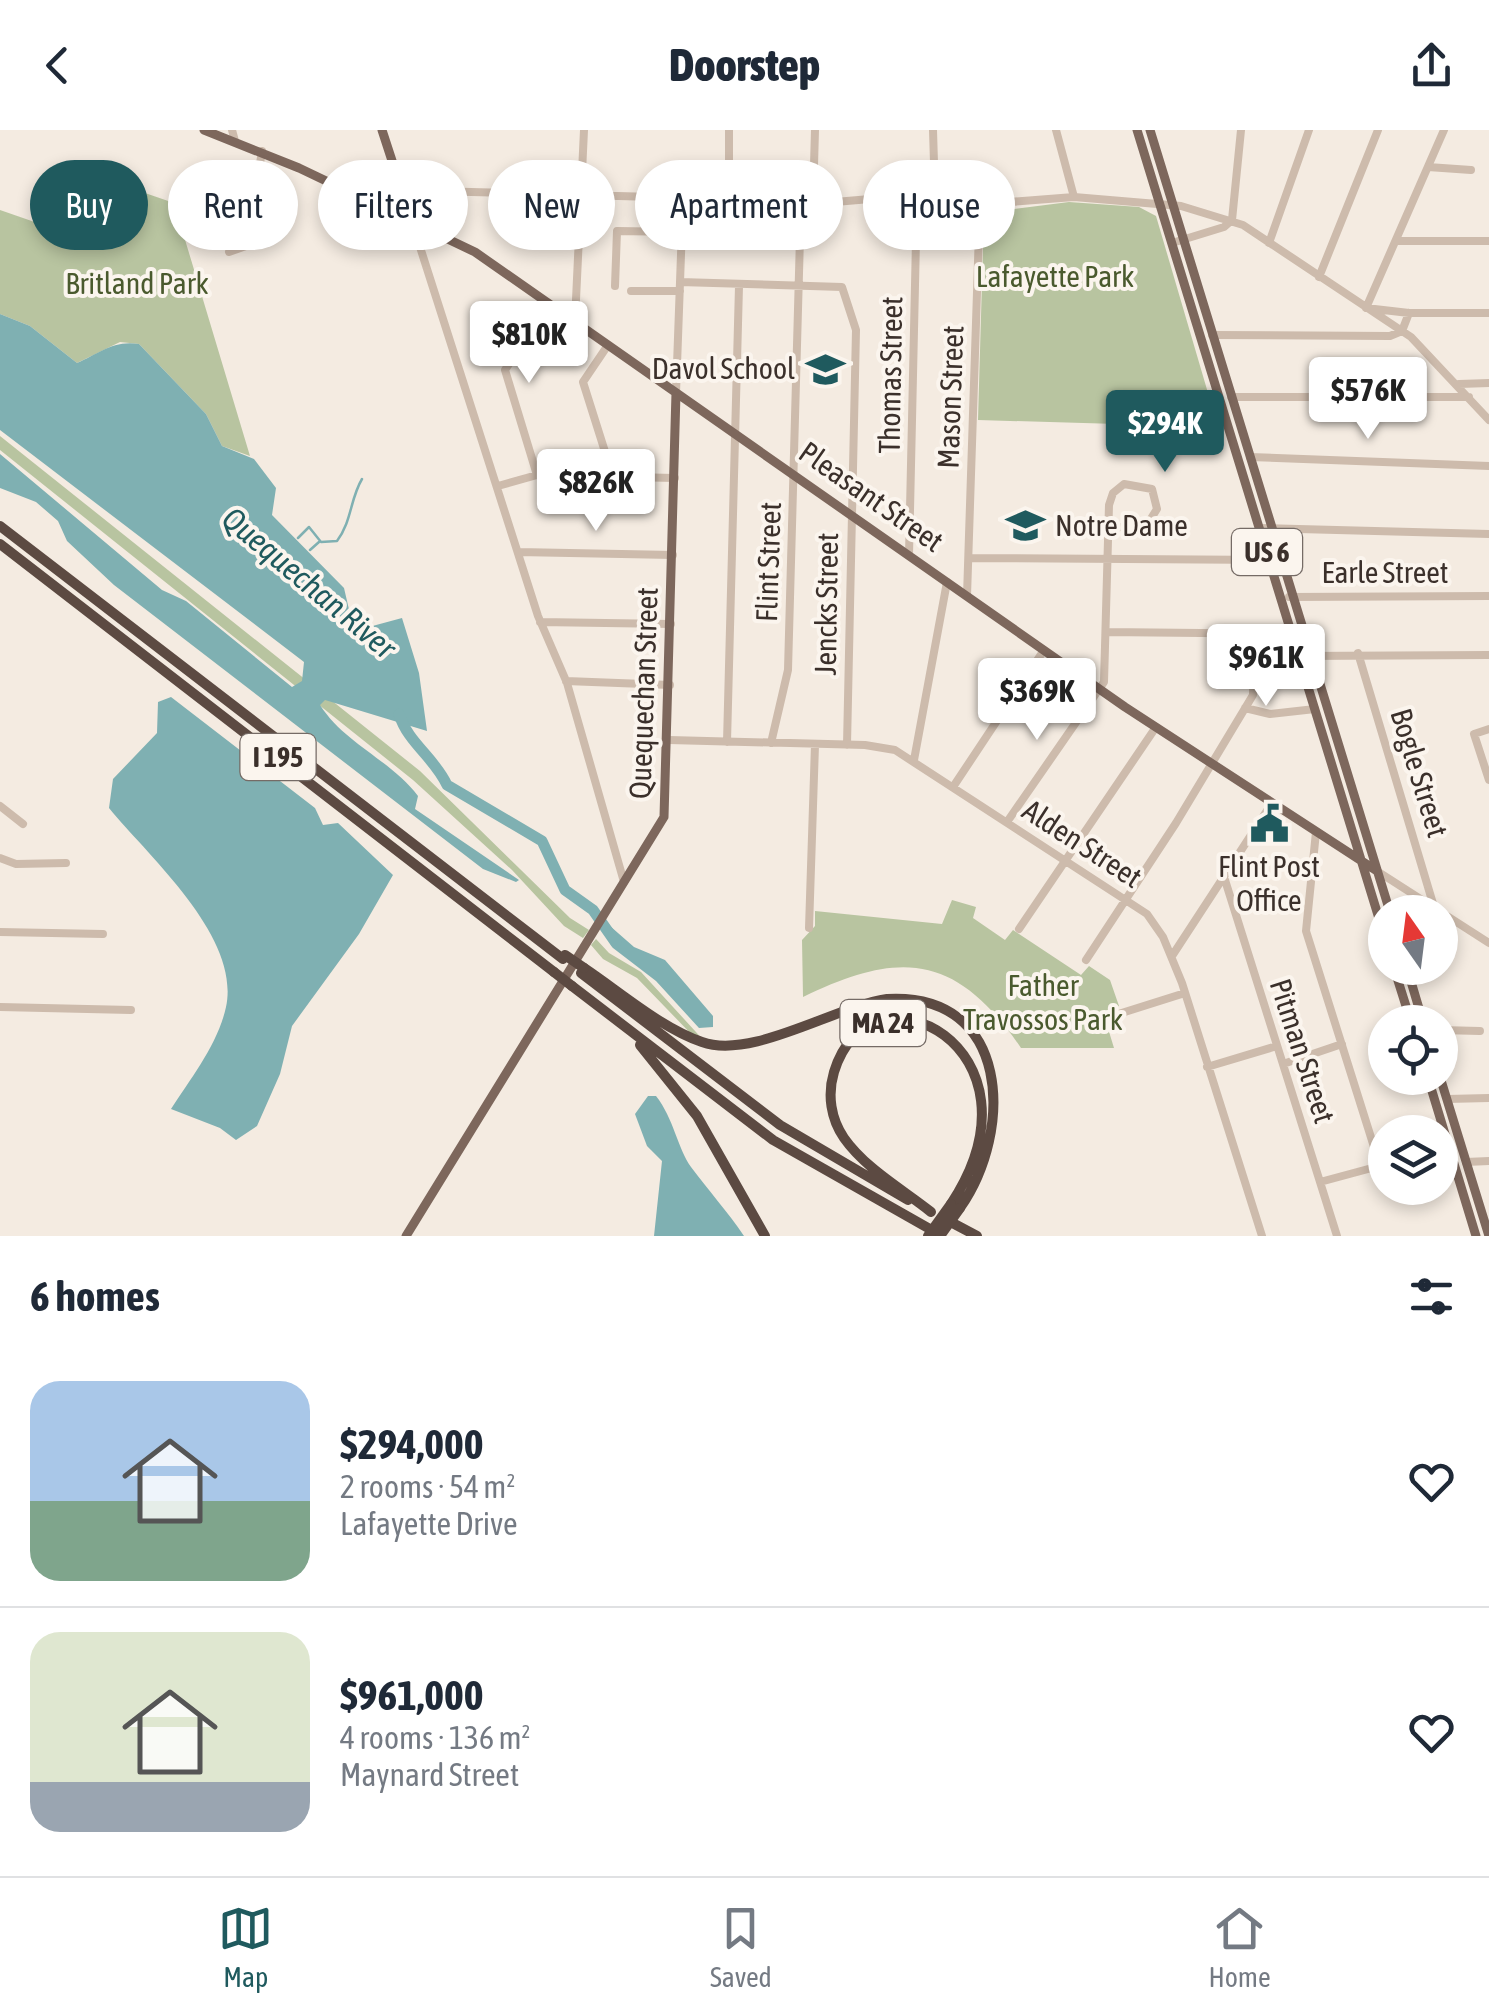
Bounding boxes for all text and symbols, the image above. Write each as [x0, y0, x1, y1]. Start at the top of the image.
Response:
icon: back [30, 38, 85, 93]
icon: share [1404, 38, 1459, 93]
text: Doorstep [669, 39, 820, 91]
chip: Buy [30, 160, 148, 250]
chip: Rent [168, 160, 298, 250]
chip: Filters [318, 160, 468, 250]
chip: New [488, 160, 615, 250]
chip: Apartment [635, 160, 843, 250]
chip: House [863, 160, 1015, 250]
park label: Lafayette Park [976, 259, 1134, 293]
park label: Britland Park [65, 266, 209, 300]
street label: Thomas Street [872, 296, 908, 454]
pin: $810K [459, 301, 599, 386]
text: $810K [492, 315, 566, 352]
street label: Mason Street [931, 325, 969, 469]
school or university icon: Davol School [804, 348, 846, 390]
place label: Davol School [652, 351, 795, 385]
pin: $576K [1298, 357, 1438, 442]
text: $576K [1331, 371, 1405, 408]
pin: $294K [1095, 390, 1235, 475]
text: $294K [1128, 404, 1202, 441]
street label: Pleasant Street [793, 434, 950, 558]
pin: $826K [526, 449, 666, 534]
text: $826K [559, 463, 633, 500]
water label: Quequechan River [215, 499, 405, 667]
street label: Flint Street [749, 501, 787, 623]
school or university icon: Notre Dame [1004, 505, 1046, 547]
place label: Notre Dame [1055, 508, 1188, 542]
road number: US 6 [1232, 529, 1302, 575]
street label: Jencks Street [808, 532, 844, 676]
street label: Earle Street [1322, 555, 1448, 589]
street label: Quequechan Street [622, 587, 664, 799]
pin: $961K [1196, 624, 1336, 709]
text: $961K [1229, 638, 1303, 675]
pin: $369K [967, 658, 1107, 743]
text: $369K [1000, 672, 1074, 709]
street label: Bogle Street [1384, 704, 1456, 841]
road number: I 195 [240, 734, 316, 780]
street label: Alden Street [1017, 792, 1148, 894]
public building icon: Flint Post Office [1248, 802, 1290, 844]
place label: Flint Post Office [1218, 849, 1320, 917]
north arrow [1368, 895, 1458, 985]
map controls [1368, 895, 1458, 1205]
park label: Father Travossos Park [963, 968, 1123, 1036]
street label: Pitman Street [1264, 974, 1342, 1127]
road number: MA 24 [840, 1000, 926, 1046]
button: locate [1368, 1005, 1458, 1095]
button: layers [1368, 1115, 1458, 1205]
icon: filters [1404, 1269, 1459, 1324]
text: 6 homes [30, 1272, 160, 1320]
text: $294,000 [340, 1420, 484, 1468]
icon: home [110, 1421, 230, 1541]
icon: heart [1404, 1454, 1459, 1509]
text: 2 rooms · 54 m² [340, 1468, 515, 1505]
text: Lafayette Drive [340, 1505, 518, 1542]
text: $961,000 [340, 1671, 484, 1719]
icon: home [110, 1672, 230, 1792]
icon: heart [1404, 1705, 1459, 1760]
text: 4 rooms · 136 m² [340, 1719, 530, 1756]
text: Maynard Street [340, 1756, 519, 1793]
tab: Map [218, 1901, 273, 1993]
tab: Saved [710, 1901, 772, 1993]
tab: Home [1208, 1901, 1271, 1993]

